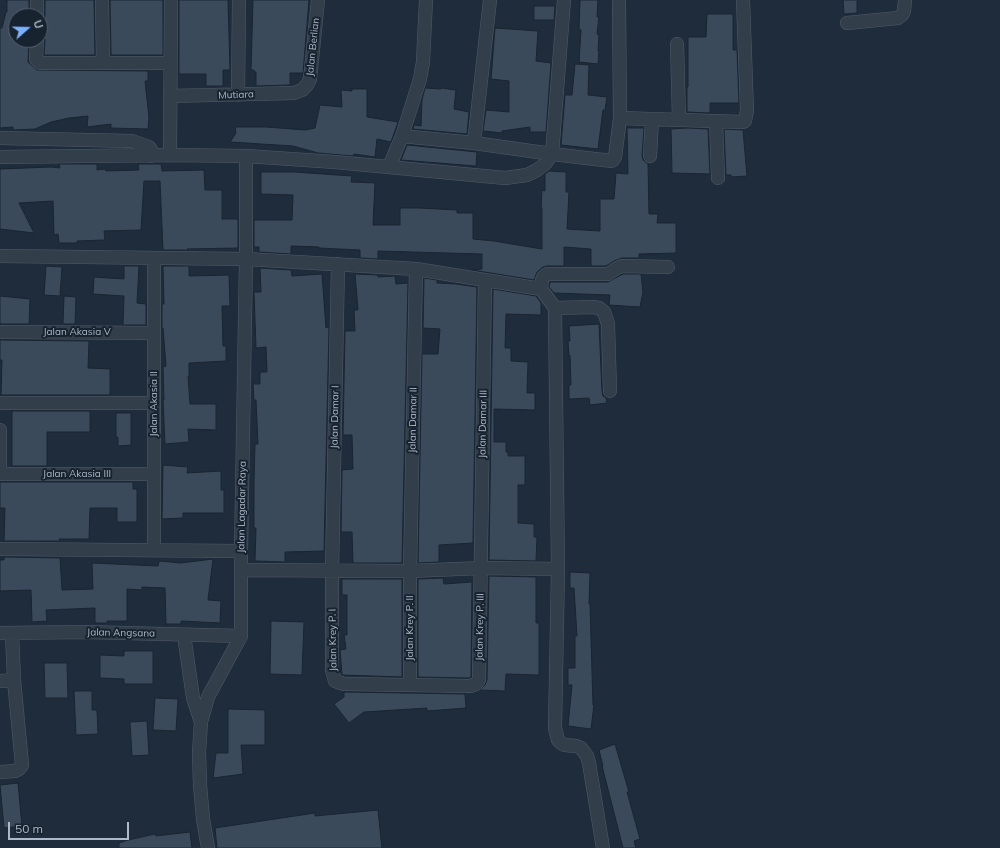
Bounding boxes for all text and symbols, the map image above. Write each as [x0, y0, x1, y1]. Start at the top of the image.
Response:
north arrow [8, 8, 48, 48]
street label: Jalan Berlian [304, 17, 322, 77]
text: U [30, 18, 46, 30]
street label: Mutiara [218, 88, 254, 102]
street label: Jalan Akasia V [43, 326, 111, 338]
street label: Jalan Akasia II [148, 371, 160, 437]
street label: Jalan Damar I [328, 385, 342, 449]
street label: Jalan Damar II [406, 387, 420, 453]
street label: Jalan Damar III [476, 390, 490, 458]
street label: Jalan Lagadar Raya [235, 461, 249, 553]
street label: Jalan Akasia III [43, 468, 111, 480]
street label: Jalan Krey P. III [473, 593, 487, 661]
street label: Jalan Krey P. II [404, 595, 416, 661]
street label: Jalan Krey P. I [326, 608, 340, 672]
street label: Jalan Angsana [87, 626, 155, 640]
scale bar [10, 814, 131, 840]
text: 50 m [15, 821, 43, 836]

